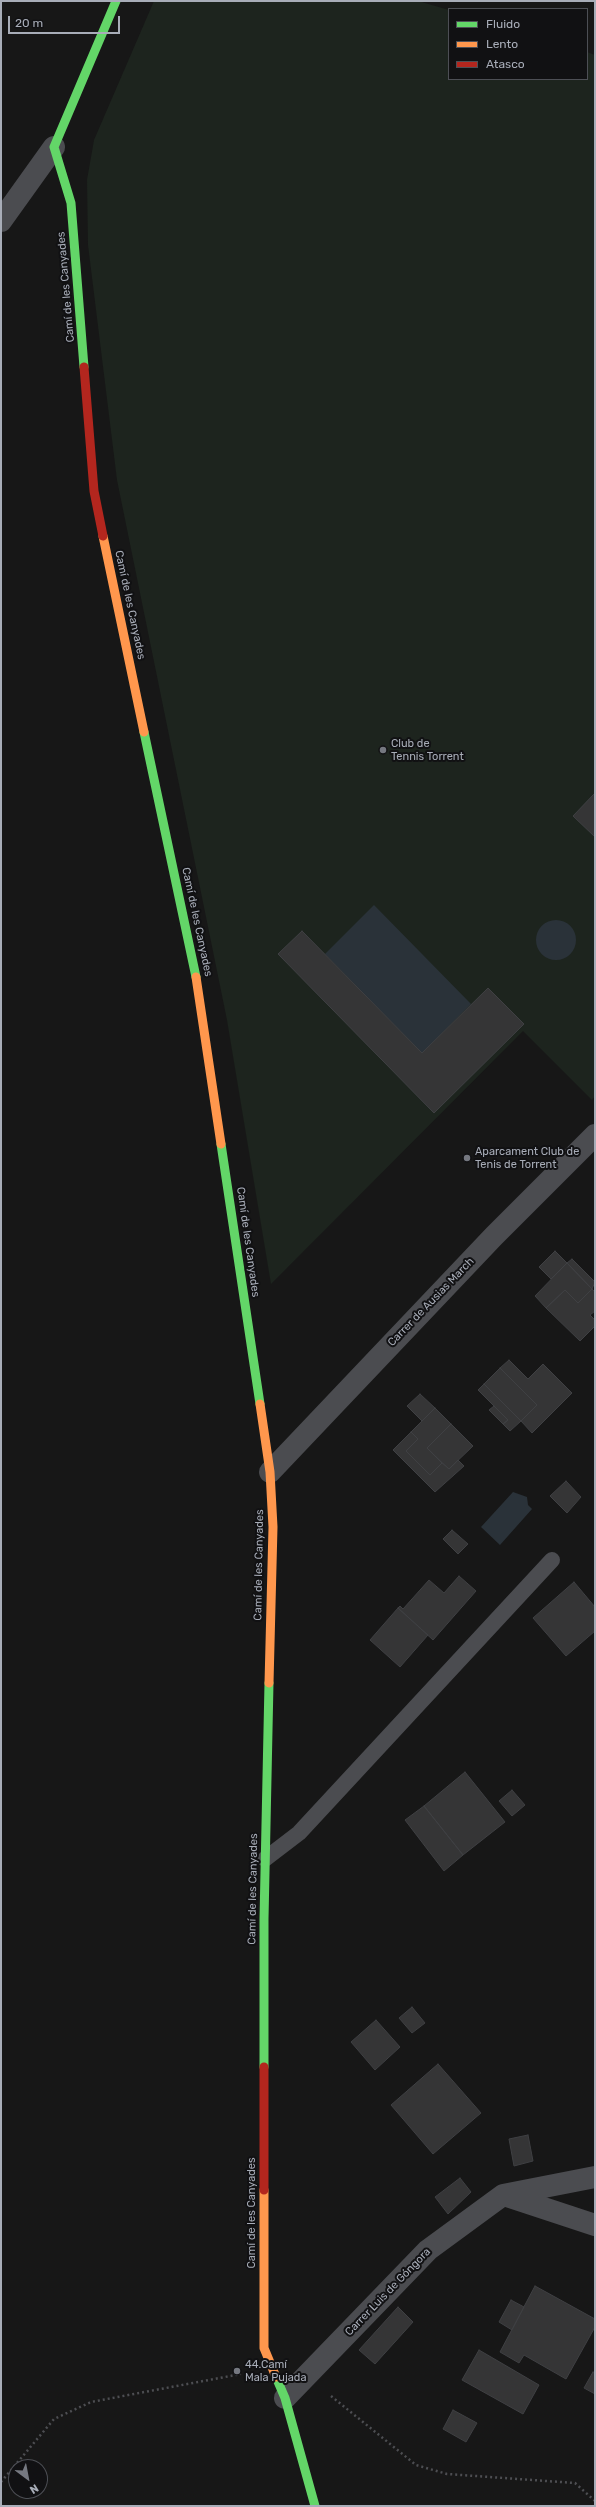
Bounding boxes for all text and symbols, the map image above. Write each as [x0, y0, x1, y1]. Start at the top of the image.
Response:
scale bar [10, 8, 122, 34]
legend [448, 8, 588, 80]
text: 20 m [15, 16, 43, 30]
text: Fluido [486, 17, 520, 31]
text: Lento [486, 37, 518, 51]
text: Atasco [486, 57, 525, 71]
street label: Camí de les Canyades [55, 231, 77, 343]
street label: Camí de les Canyades [112, 549, 148, 661]
place label: Club de Tennis Torrent [391, 737, 464, 763]
marker: Club de Tennis Torrent [378, 745, 388, 755]
street label: Camí de les Canyades [179, 866, 215, 978]
place label: Aparcament Club de Tenis de Torrent [475, 1145, 579, 1171]
marker: Aparcament Club de Tenis de Torrent [462, 1153, 472, 1163]
street label: Camí de les Canyades [234, 1186, 262, 1298]
street label: Carrer de Ausias March [385, 1255, 477, 1349]
street label: Camí de les Canyades [251, 1509, 267, 1621]
street label: Camí de les Canyades [245, 1833, 261, 1945]
street label: Camí de les Canyades [245, 2157, 259, 2269]
street label: Carrer Luis de Góngora [343, 2245, 433, 2339]
place label: 44.Camí Mala Pujada [245, 2358, 306, 2384]
marker: 44.Camí Mala Pujada [232, 2366, 242, 2376]
north arrow [8, 2459, 48, 2499]
text: N [27, 2481, 41, 2496]

